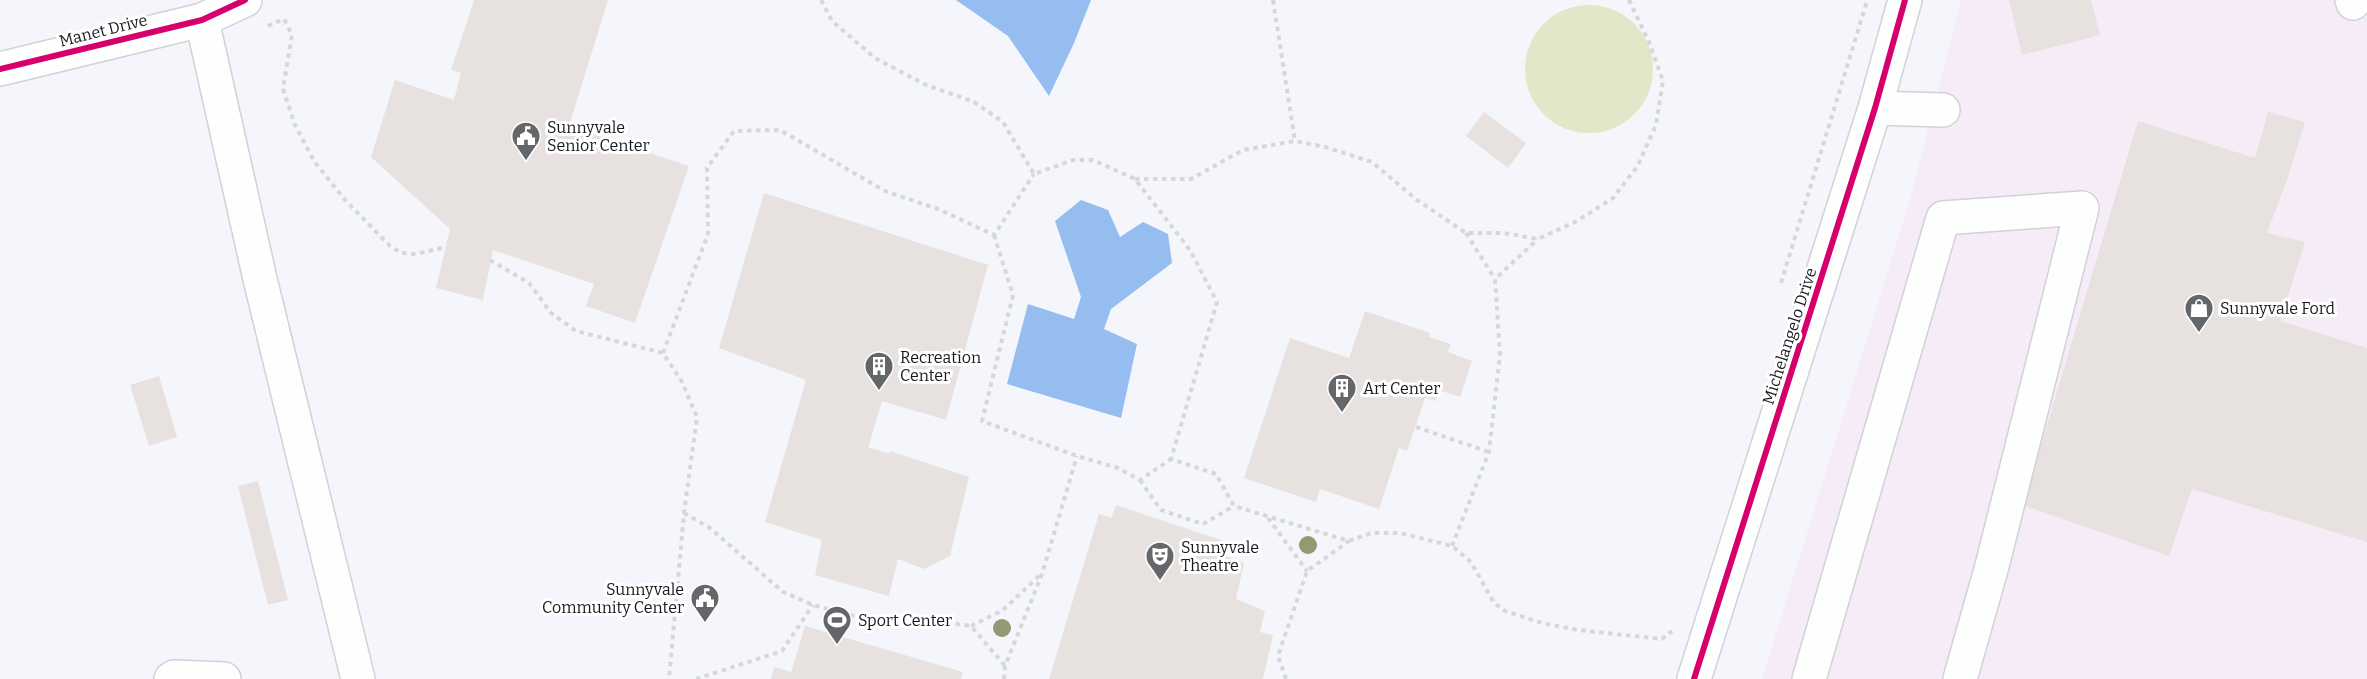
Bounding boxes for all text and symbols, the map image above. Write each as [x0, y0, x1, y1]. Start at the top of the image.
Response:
street label: Manet Drive [57, 10, 149, 51]
place label: Sunnyvale Senior Center [547, 118, 650, 155]
public building icon: Sunnyvale Senior Center [510, 120, 542, 162]
street label: Michelangelo Drive [1758, 265, 1821, 407]
shop icon: Sunnyvale Ford [2183, 292, 2215, 334]
place label: Sunnyvale Ford [2220, 299, 2335, 318]
place label: Recreation Center [900, 348, 981, 385]
building icon: Recreation Center [863, 350, 895, 392]
building icon: Art Center [1326, 372, 1358, 414]
place label: Art Center [1363, 379, 1440, 398]
place label: Sunnyvale Theatre [1181, 538, 1259, 575]
theatre icon: Sunnyvale Theatre [1144, 540, 1176, 582]
place label: Sunnyvale Community Center [542, 580, 684, 617]
public building icon: Sunnyvale Community Center [689, 582, 721, 624]
sports icon: Sport Center [821, 604, 853, 646]
place label: Sport Center [858, 611, 952, 630]

